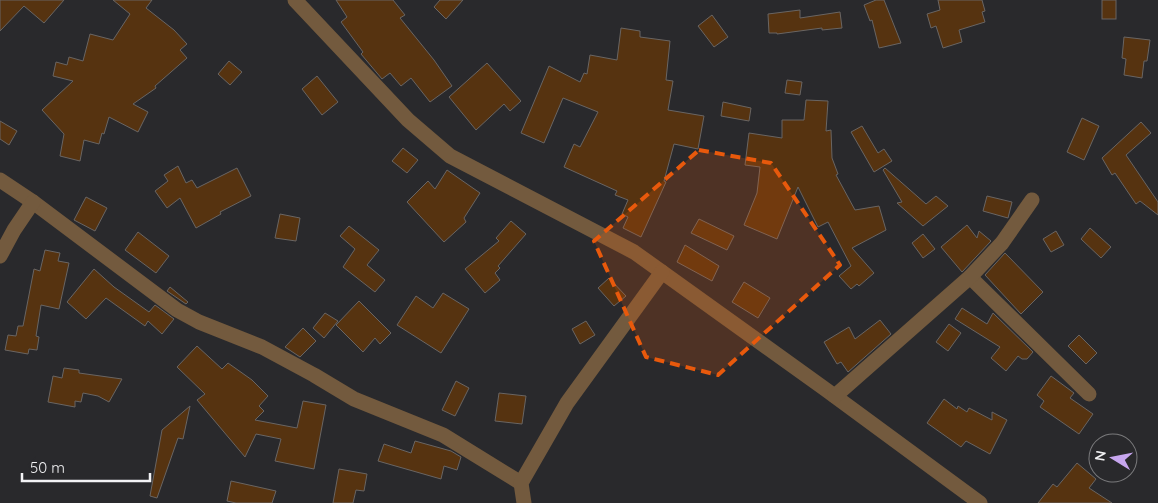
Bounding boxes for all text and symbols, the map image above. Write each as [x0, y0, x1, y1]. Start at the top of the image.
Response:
north arrow [1088, 433, 1138, 483]
text: N [1090, 449, 1110, 462]
scale bar [22, 450, 150, 482]
text: 50 m [30, 458, 65, 477]

